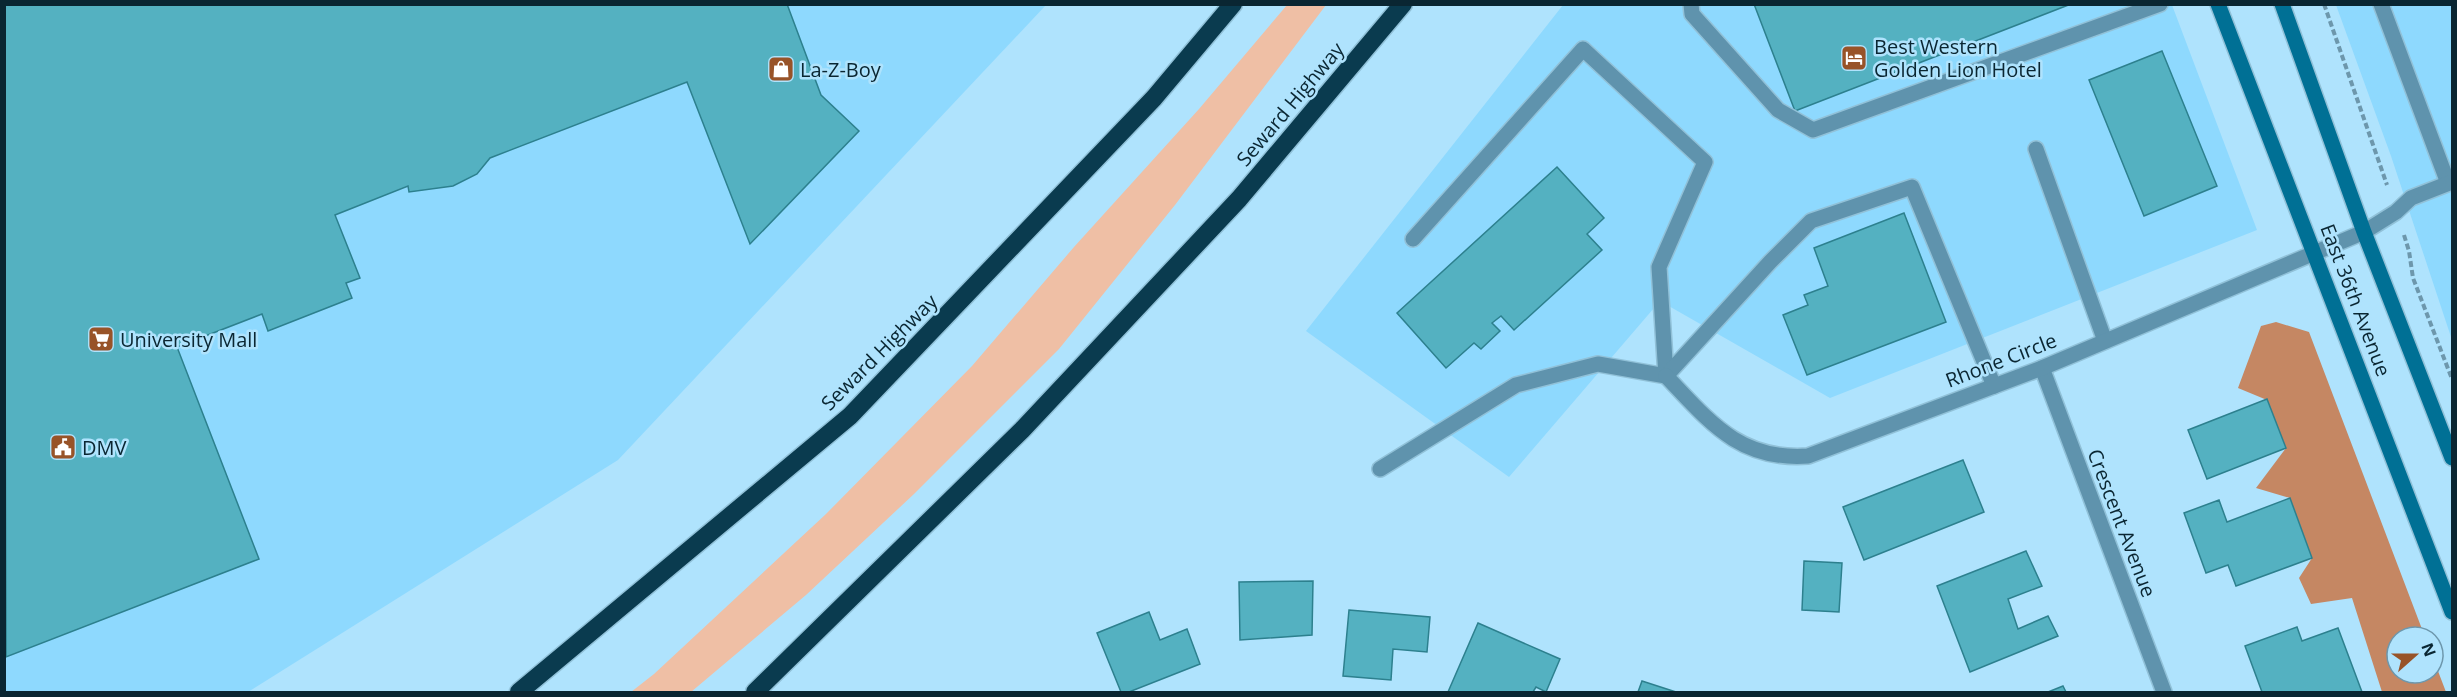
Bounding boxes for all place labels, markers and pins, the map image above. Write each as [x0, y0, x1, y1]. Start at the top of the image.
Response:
place label: Best Western Golden Lion Hotel [1874, 33, 2042, 83]
hotel icon: Best Western Golden Lion Hotel [1839, 43, 1869, 73]
shop icon: La-Z-Boy [766, 54, 796, 84]
place label: La-Z-Boy [800, 56, 882, 83]
supermarket icon: University Mall [86, 324, 116, 354]
place label: University Mall [120, 326, 257, 353]
public building icon: DMV [48, 432, 78, 462]
place label: DMV [82, 434, 127, 461]

